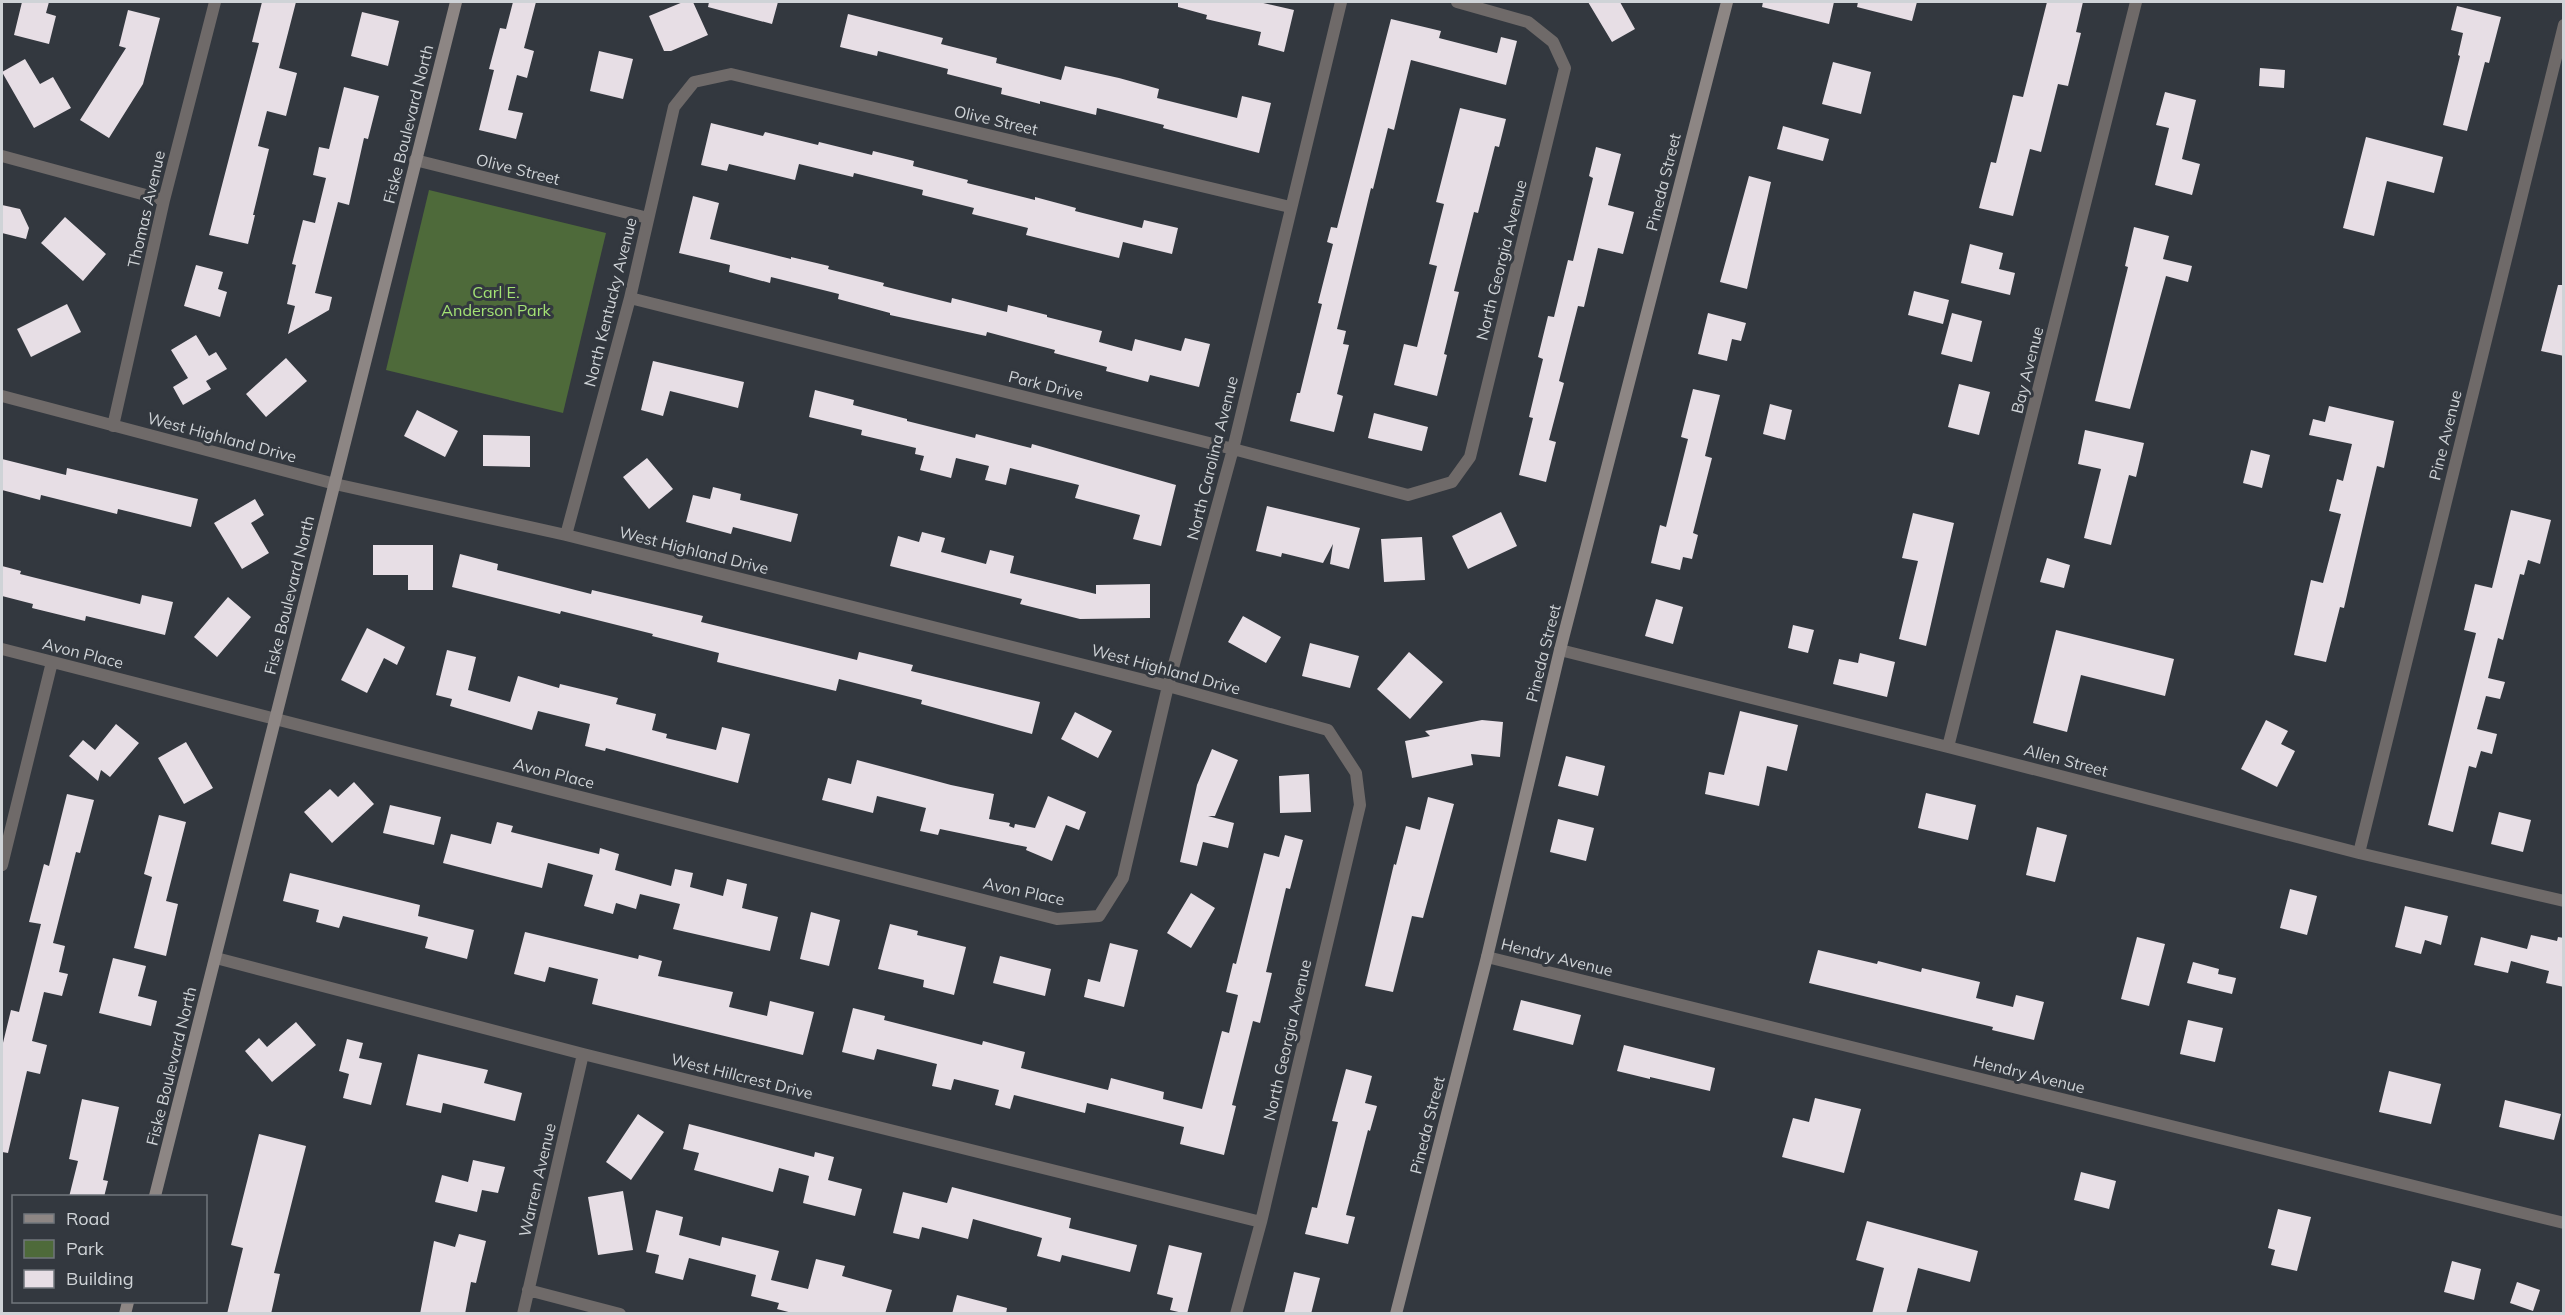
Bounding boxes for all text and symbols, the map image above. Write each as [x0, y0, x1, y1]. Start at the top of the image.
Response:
street label: Fiske Boulevard North [379, 42, 437, 206]
street label: Olive Street [952, 101, 1040, 139]
street label: Pineda Street [1641, 131, 1685, 233]
street label: Thomas Avenue [123, 148, 169, 270]
street label: Olive Street [474, 149, 562, 189]
street label: North Georgia Avenue [1471, 178, 1531, 342]
street label: North Kentucky Avenue [579, 215, 641, 389]
park label: Carl E. Anderson Park [441, 282, 551, 320]
street label: Bay Avenue [2007, 324, 2047, 416]
street label: Park Drive [1006, 366, 1086, 404]
street label: North Carolina Avenue [1182, 374, 1242, 542]
street label: Pine Avenue [2424, 388, 2466, 482]
street label: West Highland Drive [145, 407, 299, 467]
street label: Fiske Boulevard North [260, 513, 318, 677]
street label: West Highland Drive [617, 522, 771, 578]
street label: Pineda Street [1521, 602, 1565, 704]
street label: Avon Place [40, 633, 126, 673]
street label: West Highland Drive [1089, 639, 1243, 699]
street label: Allen Street [2022, 739, 2110, 781]
street label: Avon Place [511, 753, 597, 793]
street label: Avon Place [981, 873, 1067, 909]
street label: Hendry Avenue [1499, 933, 1615, 981]
street label: North Georgia Avenue [1259, 958, 1315, 1122]
street label: Fiske Boulevard North [142, 984, 200, 1148]
street label: West Hillcrest Drive [669, 1049, 815, 1103]
street label: Hendry Avenue [1971, 1050, 2087, 1098]
street label: Pineda Street [1405, 1074, 1449, 1176]
street label: Warren Avenue [514, 1121, 560, 1239]
legend [12, 1195, 207, 1303]
text: Road [66, 1207, 110, 1230]
text: Park [66, 1237, 105, 1260]
text: Building [66, 1267, 134, 1290]

